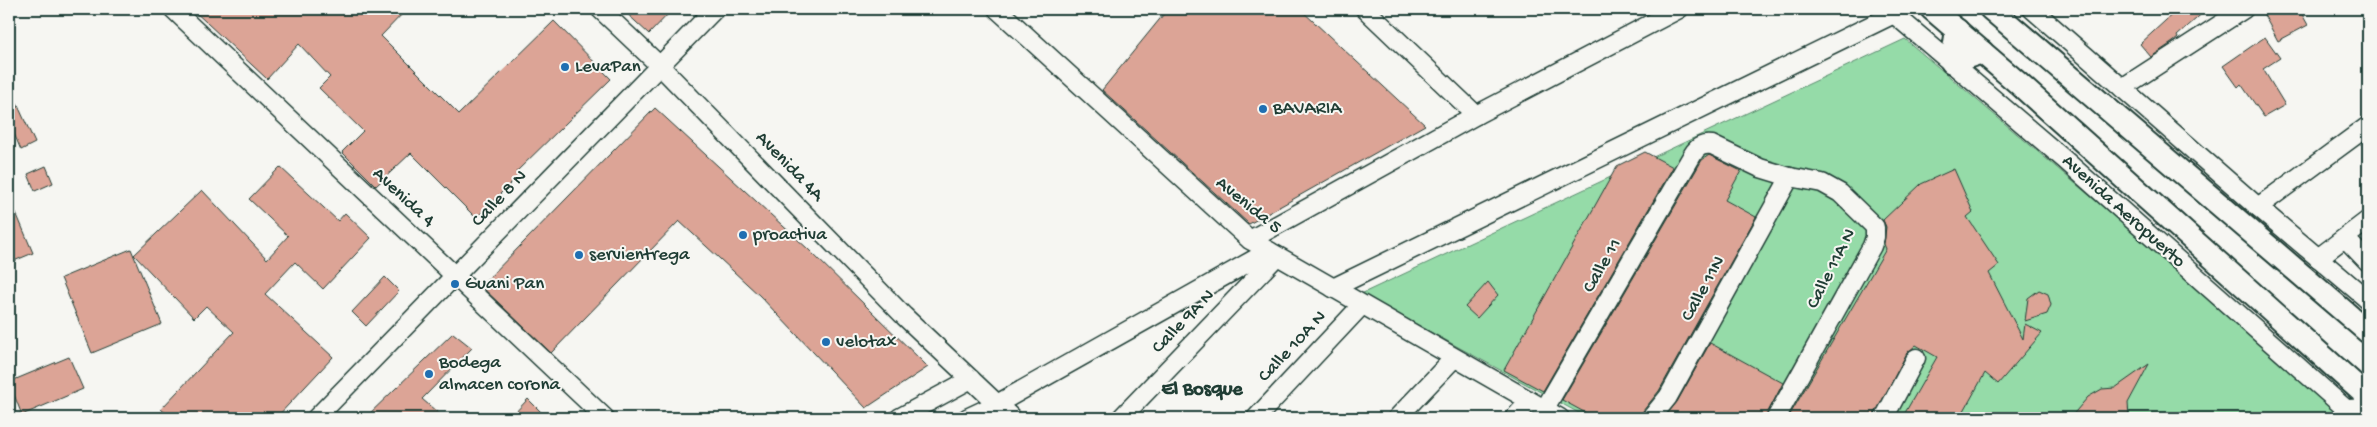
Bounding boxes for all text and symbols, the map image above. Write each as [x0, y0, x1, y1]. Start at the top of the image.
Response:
place label: LevaPan [575, 56, 641, 79]
marker: LevaPan [559, 61, 571, 73]
place label: BAVARIA [1272, 98, 1343, 121]
marker: BAVARIA [1257, 103, 1269, 115]
street label: Avenida 4A [750, 127, 829, 208]
street label: Avenida Aeropuerto [2056, 150, 2190, 274]
street label: Avenida 4 [367, 163, 439, 233]
street label: Calle 8 N [467, 166, 533, 232]
street label: Avenida 5 [1210, 172, 1286, 240]
place label: proactiva [752, 224, 828, 247]
street label: Calle 11A N [1802, 225, 1862, 313]
marker: proactiva [737, 229, 749, 241]
street label: Calle 11 [1578, 235, 1628, 297]
place label: servientrega [589, 244, 691, 267]
marker: servientrega [573, 249, 585, 261]
street label: Calle 11N [1677, 252, 1731, 326]
place label: Guani Pan [465, 273, 544, 296]
marker: Guani Pan [449, 278, 461, 290]
street label: Calle 9A N [1148, 285, 1220, 359]
street label: Calle 10A N [1254, 306, 1332, 388]
place label: velotax [836, 331, 897, 354]
marker: velotax [820, 336, 832, 348]
place label: Bodega almacen corona [438, 352, 561, 397]
marker: Bodega almacen corona [423, 368, 435, 380]
district label: El Bosque [1161, 379, 1243, 402]

